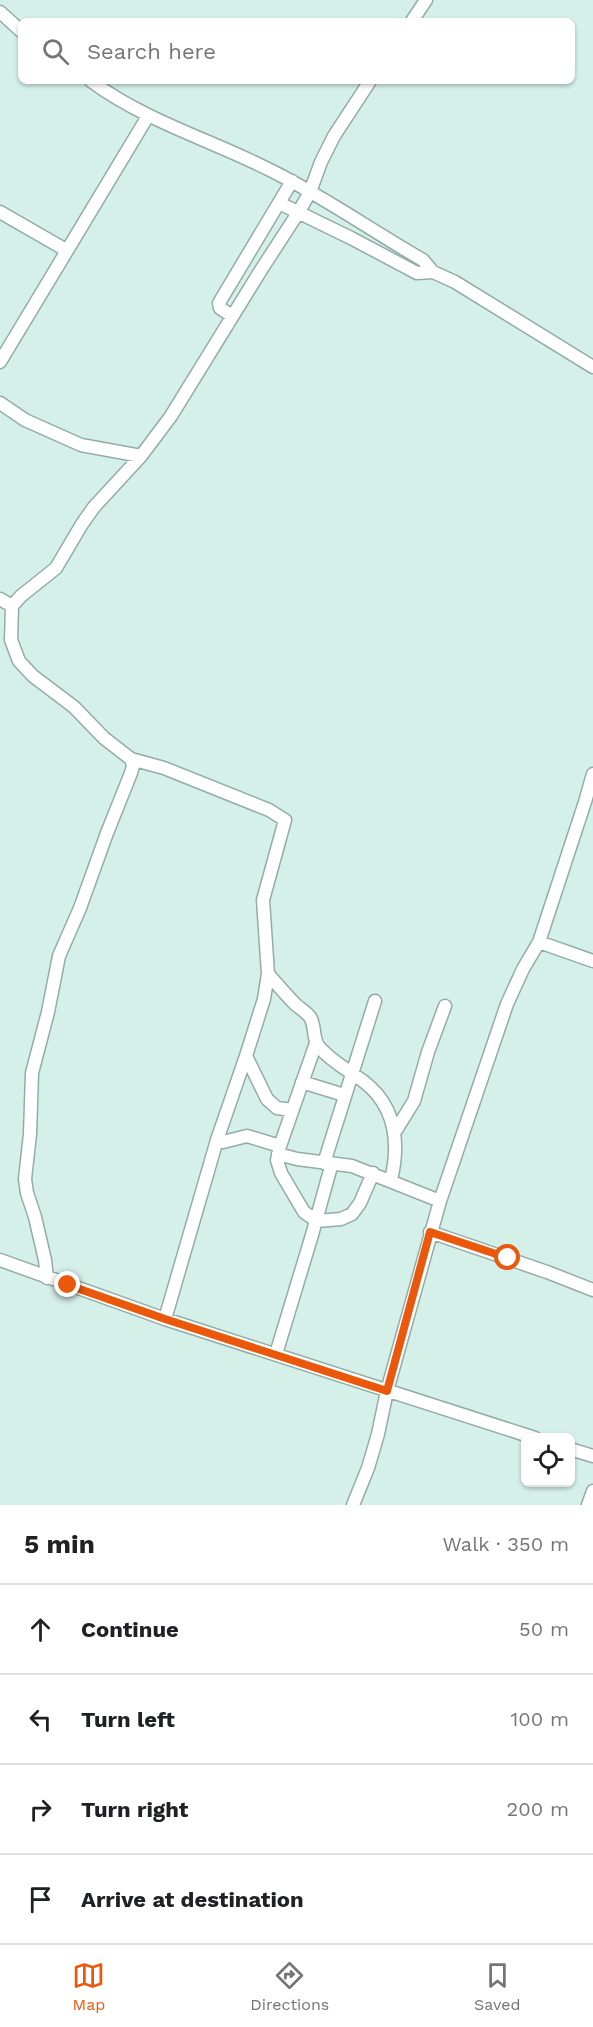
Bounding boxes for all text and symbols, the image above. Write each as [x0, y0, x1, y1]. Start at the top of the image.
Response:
search box [18, 18, 575, 84]
icon: search [39, 35, 72, 68]
text: Search here [87, 39, 216, 64]
route start [494, 1244, 520, 1270]
route end [54, 1271, 80, 1297]
map controls [521, 1433, 575, 1487]
button: locate [521, 1433, 575, 1487]
text: 5 min [24, 1529, 95, 1559]
text: Walk · 350 m [442, 1532, 569, 1556]
icon: ahead [24, 1613, 57, 1646]
text: Continue [81, 1617, 179, 1642]
text: 50 m [519, 1617, 569, 1641]
icon: left [24, 1703, 57, 1736]
text: Turn left [81, 1707, 175, 1732]
text: 100 m [510, 1707, 569, 1731]
icon: right [24, 1793, 57, 1826]
text: Turn right [81, 1797, 188, 1822]
text: 200 m [507, 1797, 569, 1821]
icon: arrive [24, 1883, 57, 1916]
text: Arrive at destination [81, 1887, 304, 1912]
tab: Map [72, 1959, 105, 2014]
tab: Directions [250, 1959, 329, 2014]
tab: Saved [474, 1959, 521, 2014]

